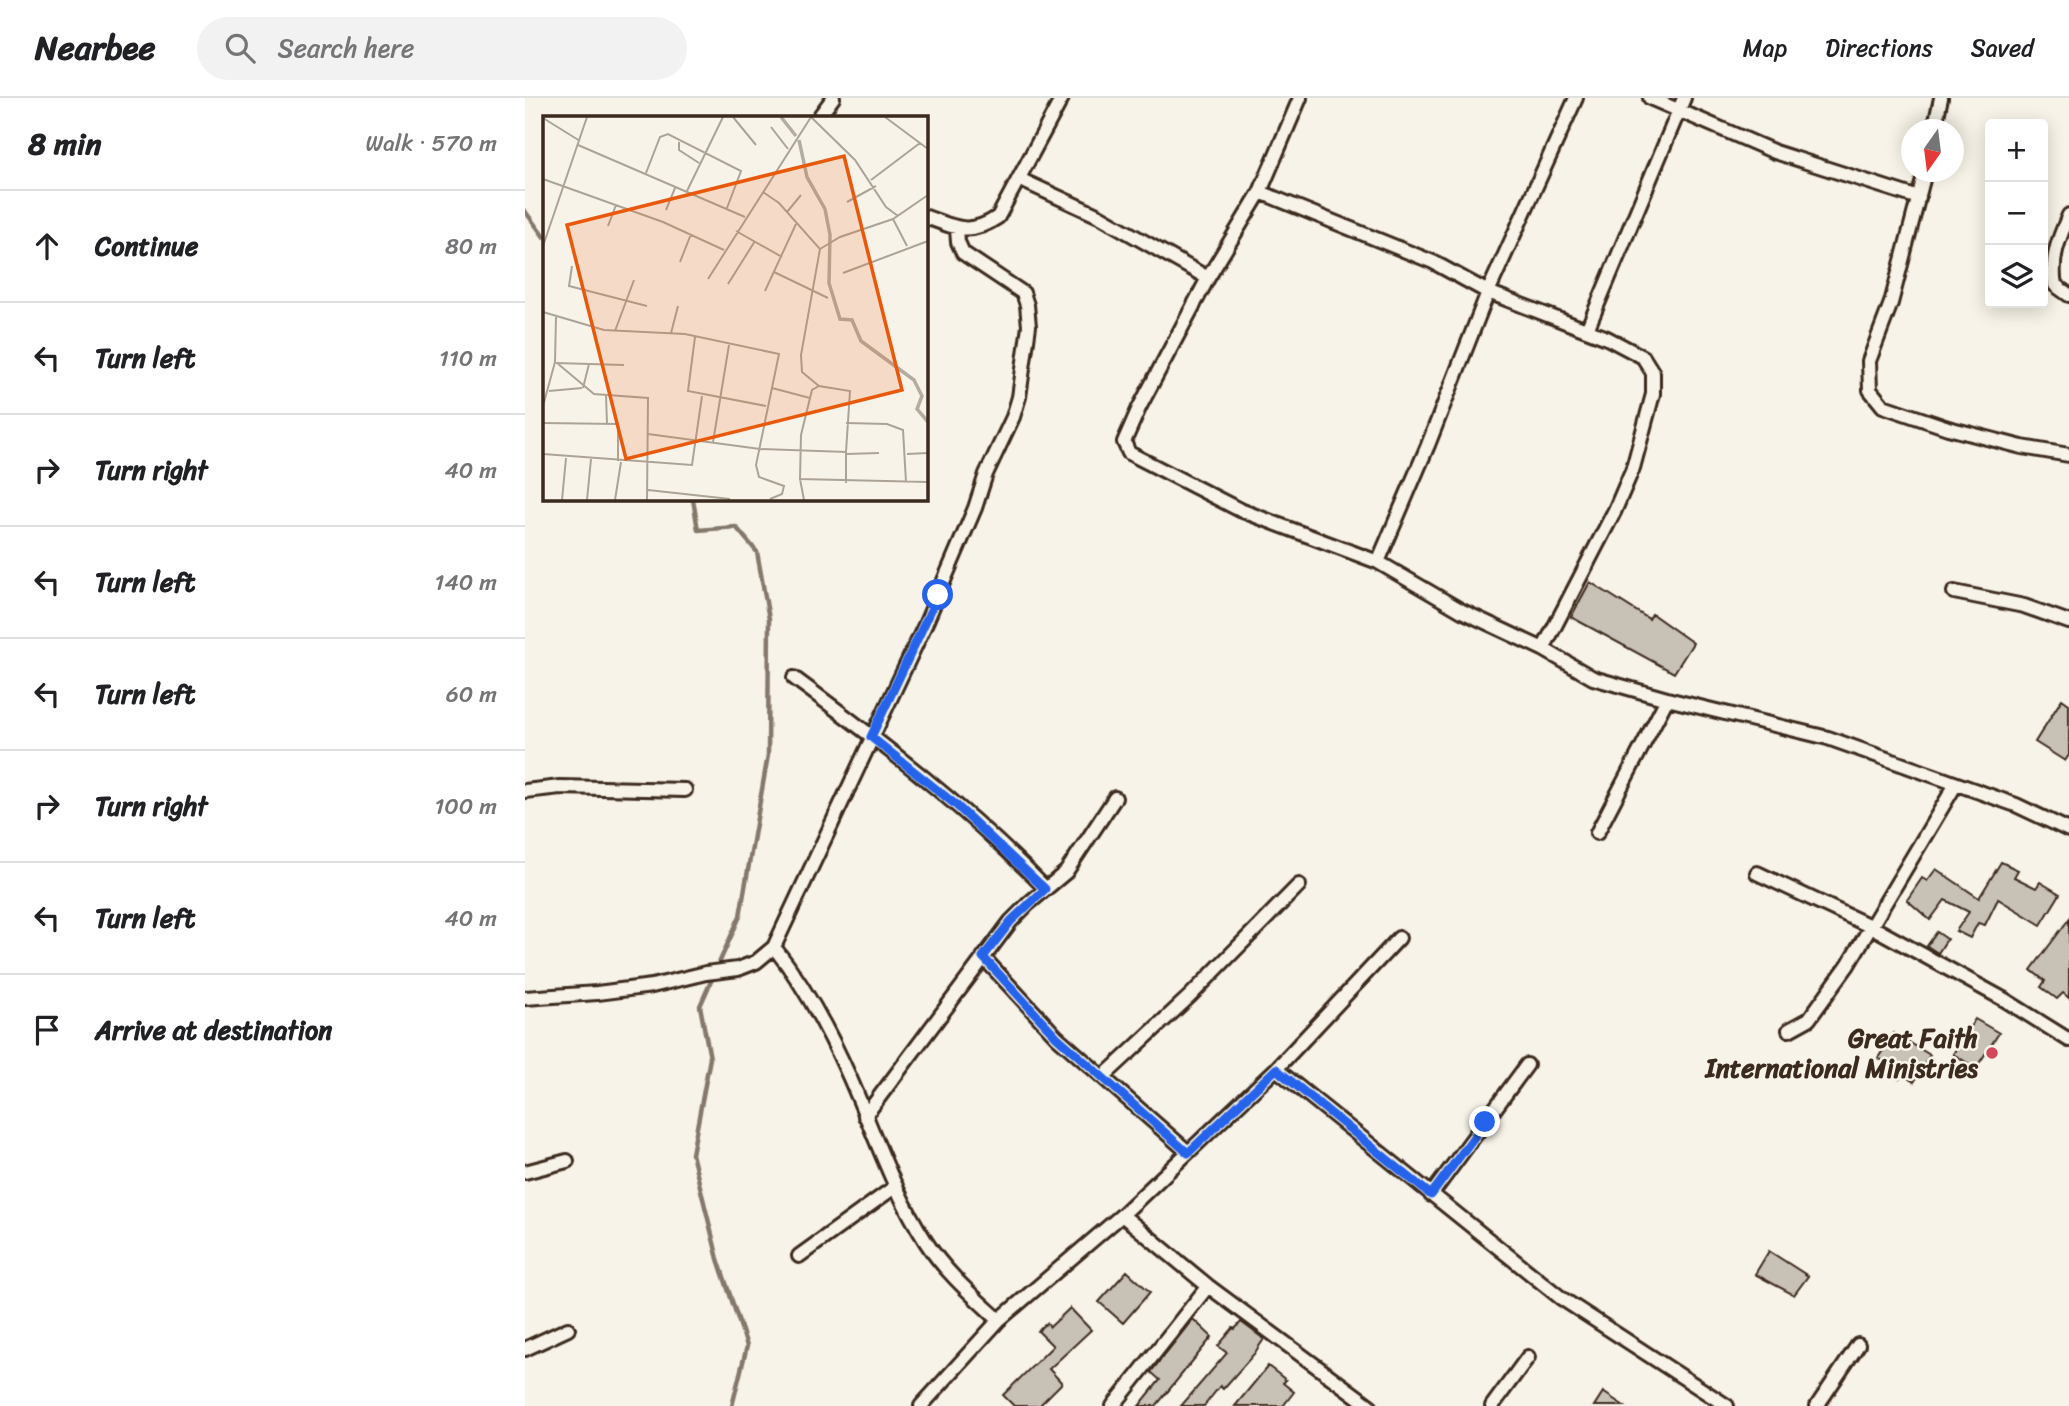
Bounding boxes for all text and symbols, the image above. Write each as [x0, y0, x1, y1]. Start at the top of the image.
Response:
search box [197, 17, 687, 80]
text: Nearbee [35, 19, 155, 77]
text: Search here [277, 25, 414, 71]
text: Map [1743, 27, 1787, 69]
text: Directions [1825, 27, 1933, 69]
text: Saved [1971, 27, 2034, 69]
icon: search [221, 29, 259, 67]
inset map [543, 116, 927, 500]
text: 8 min [28, 117, 101, 171]
north arrow [1901, 119, 1964, 182]
map controls [1985, 119, 2048, 308]
button: + [1985, 119, 2048, 182]
text: Walk · 570 m [365, 123, 497, 164]
button: − [1985, 182, 2048, 245]
text: Continue [95, 223, 198, 269]
text: 80 m [445, 226, 497, 267]
icon: ahead [28, 227, 66, 265]
button: layers [1985, 245, 2048, 308]
text: Turn left [95, 335, 195, 381]
text: 110 m [439, 338, 497, 379]
icon: left [28, 339, 66, 377]
text: Turn right [95, 447, 208, 493]
text: 40 m [444, 450, 497, 491]
icon: right [28, 451, 66, 489]
text: Turn left [95, 559, 195, 605]
text: 140 m [435, 562, 497, 603]
icon: left [28, 563, 66, 601]
route start [922, 579, 953, 610]
text: Turn left [95, 671, 195, 717]
text: 60 m [446, 674, 497, 715]
icon: left [28, 675, 66, 713]
text: Turn right [95, 783, 208, 829]
text: 100 m [434, 786, 497, 827]
icon: right [28, 787, 66, 825]
text: Turn left [95, 895, 195, 941]
text: 40 m [444, 898, 497, 939]
icon: left [28, 899, 66, 937]
text: Arrive at destination [95, 1007, 332, 1053]
icon: arrive [28, 1011, 66, 1049]
place label: Great Faith International Ministries [1704, 1015, 1979, 1091]
marker: Great Faith International Ministries [1984, 1045, 2000, 1061]
route end [1469, 1106, 1500, 1137]

